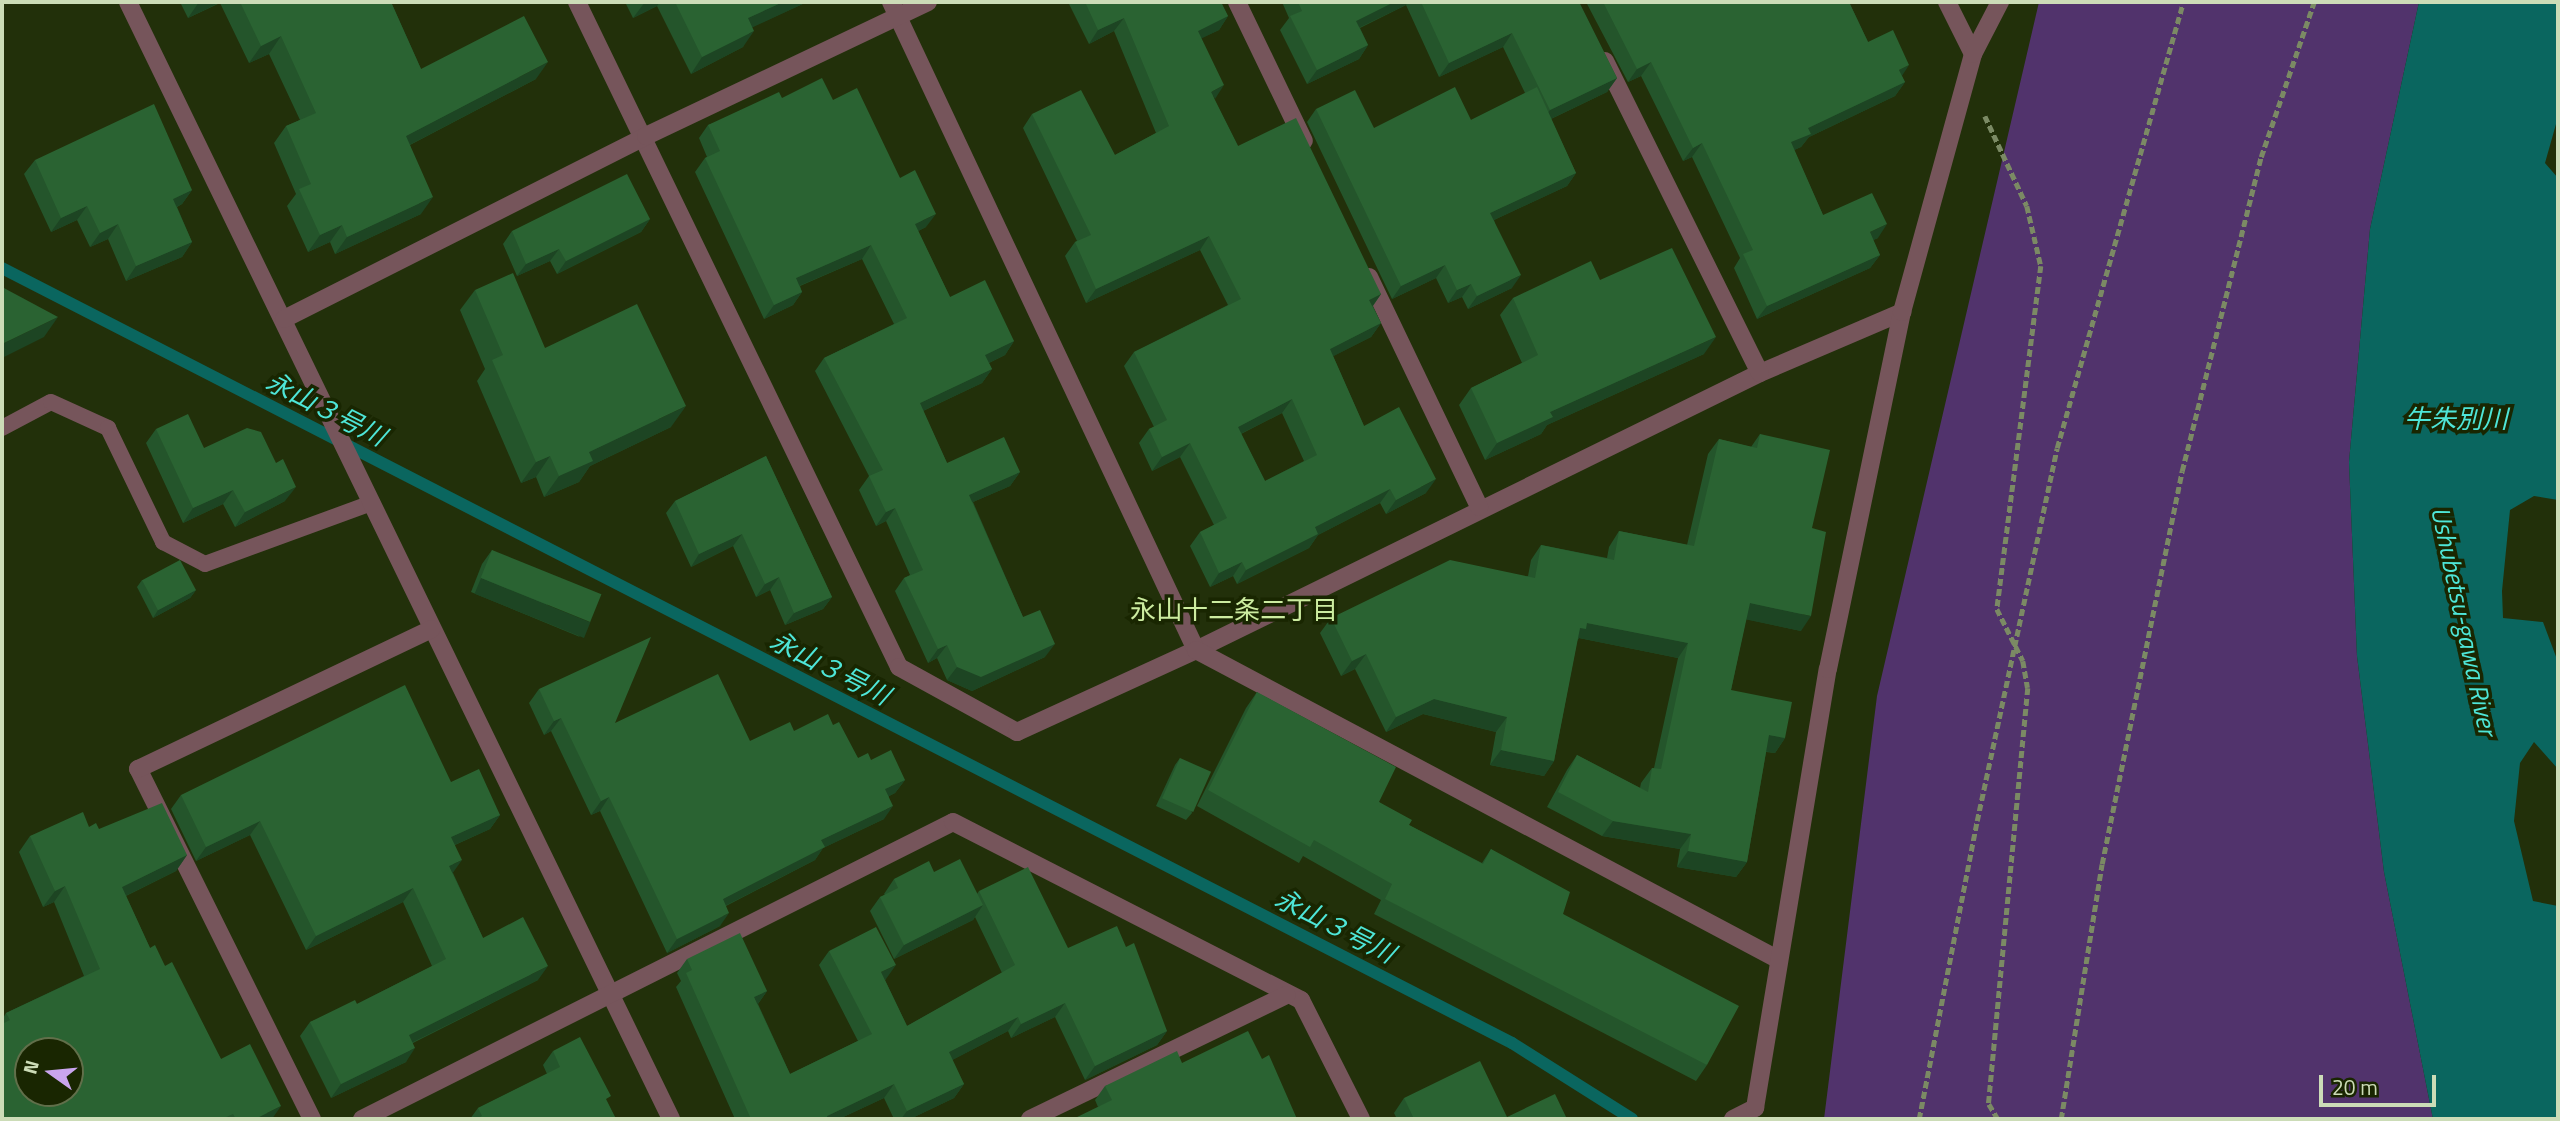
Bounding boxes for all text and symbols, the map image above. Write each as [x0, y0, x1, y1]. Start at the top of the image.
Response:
water label: 永山３号川 [261, 366, 391, 452]
water label: 牛朱別川 [2404, 403, 2508, 435]
water label: Ushubetsu-gawa River [2425, 504, 2503, 738]
district label: 永山十二条二丁目 [1130, 594, 1338, 626]
water label: 永山３号川 [765, 625, 895, 711]
water label: 永山３号川 [1270, 883, 1400, 969]
north arrow [14, 1037, 84, 1107]
text: N [14, 1057, 46, 1077]
scale bar [2322, 1062, 2439, 1106]
text: 20 m [2332, 1071, 2378, 1103]

